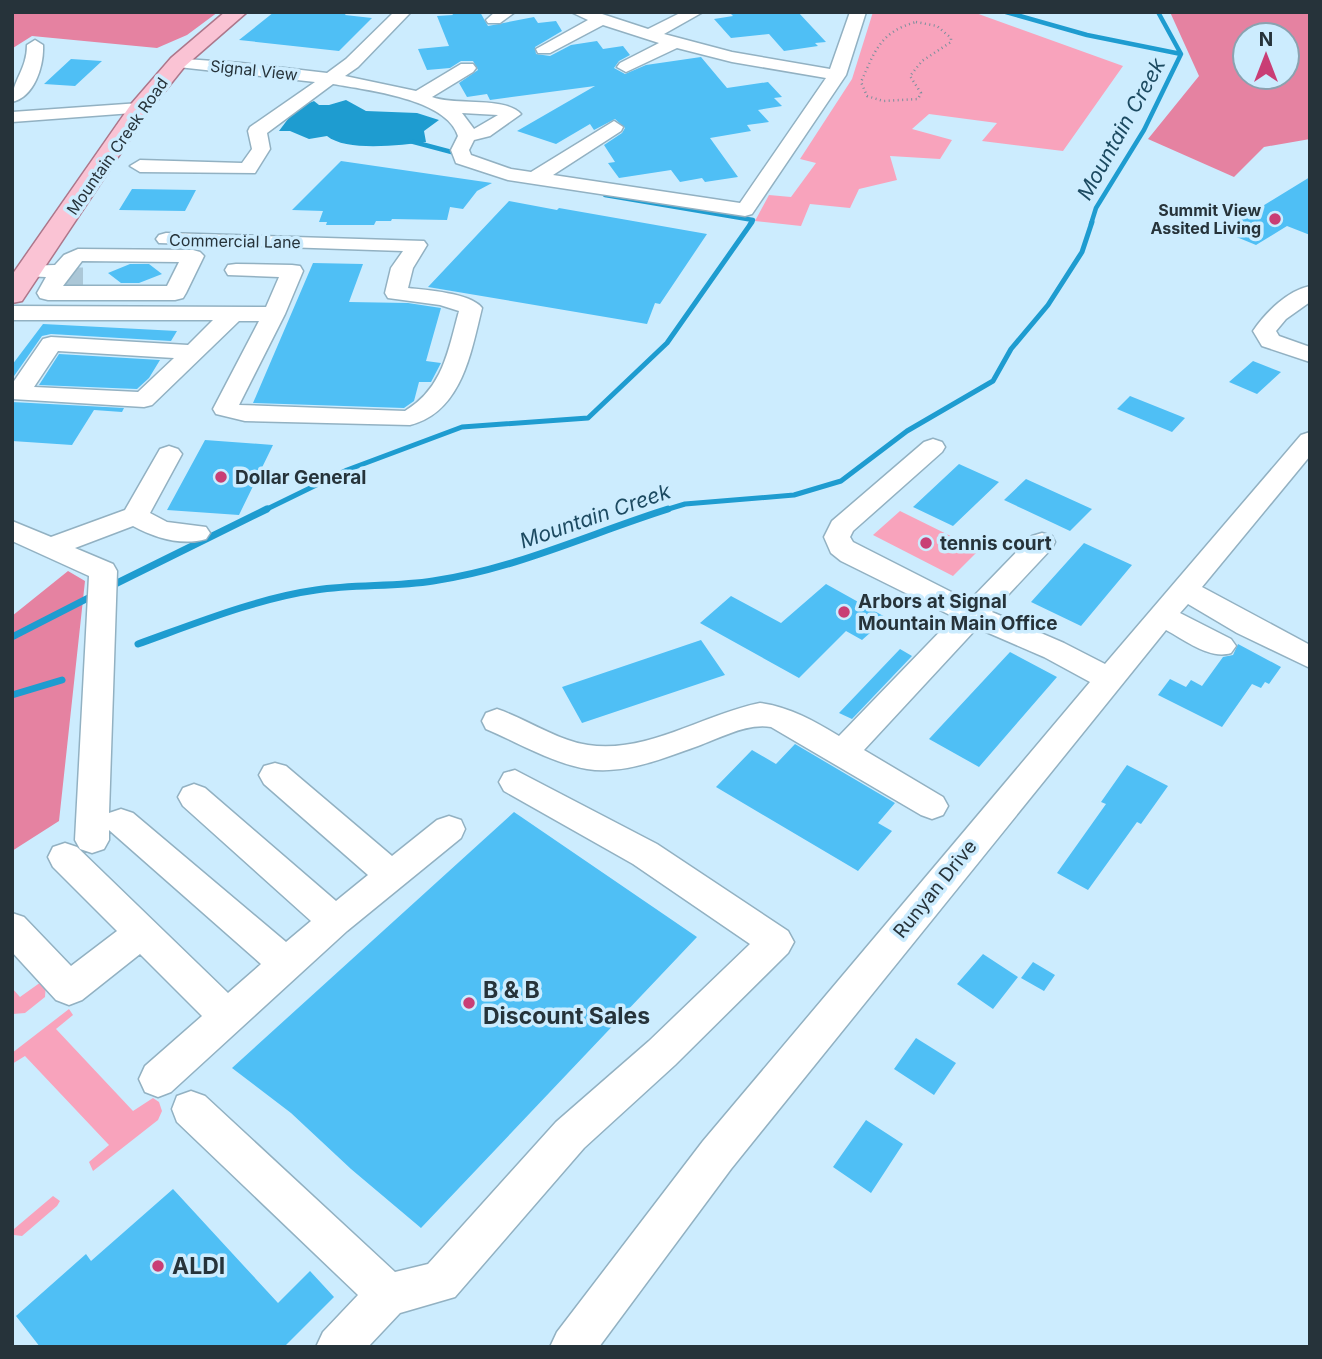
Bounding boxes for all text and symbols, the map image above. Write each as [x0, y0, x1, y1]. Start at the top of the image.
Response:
north arrow [1231, 21, 1301, 91]
text: N [1259, 28, 1273, 51]
water label: Mountain Creek [1072, 53, 1170, 204]
street label: Signal View [209, 55, 299, 85]
street label: Mountain Creek Road [62, 73, 172, 219]
place label: Summit View Assited Living [1150, 200, 1261, 238]
marker: Summit View Assited Living [1267, 211, 1283, 227]
street label: Commercial Lane [169, 230, 301, 252]
place label: Dollar General [235, 466, 366, 489]
marker: Dollar General [213, 469, 229, 485]
water label: Mountain Creek [516, 478, 674, 554]
place label: tennis court [940, 532, 1052, 555]
marker: tennis court [918, 535, 934, 551]
place label: Arbors at Signal Mountain Main Office [858, 590, 1058, 635]
marker: Arbors at Signal Mountain Main Office [836, 604, 852, 620]
street label: Runyan Drive [888, 835, 982, 943]
place label: B & B Discount Sales [483, 976, 650, 1030]
marker: B & B Discount Sales [461, 995, 477, 1011]
place label: ALDI [172, 1252, 225, 1280]
marker: ALDI [150, 1258, 166, 1274]

